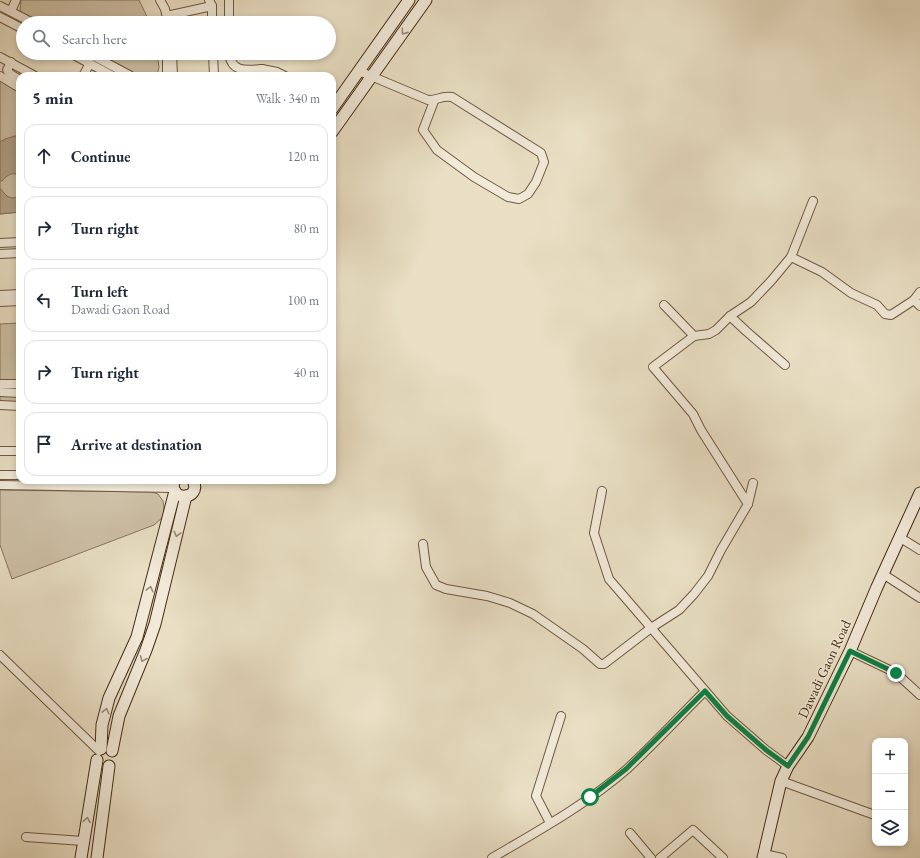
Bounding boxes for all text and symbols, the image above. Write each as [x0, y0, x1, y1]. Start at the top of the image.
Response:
search box [16, 16, 336, 60]
icon: search [30, 27, 52, 49]
one-way arrow [401, 28, 409, 35]
text: Search here [62, 29, 127, 48]
text: 5 min [32, 87, 73, 109]
text: Walk · 340 m [256, 90, 320, 107]
icon: ahead [33, 145, 55, 167]
text: Continue [71, 147, 131, 166]
text: 120 m [288, 148, 319, 165]
icon: right [33, 217, 55, 239]
text: Turn right [71, 219, 139, 238]
text: 80 m [294, 220, 319, 237]
text: Turn left [71, 282, 128, 301]
icon: left [33, 289, 55, 311]
text: 100 m [288, 292, 319, 309]
text: Dawadi Gaon Road [71, 301, 170, 318]
icon: right [33, 361, 55, 383]
text: Turn right [71, 363, 139, 382]
text: 40 m [294, 364, 319, 381]
icon: arrive [33, 433, 55, 455]
text: Arrive at destination [71, 435, 202, 454]
one-way arrow [173, 530, 182, 537]
one-way arrow [145, 586, 153, 592]
street label: Dawadi Gaon Road [793, 616, 855, 721]
one-way arrow [139, 656, 147, 663]
route end [887, 664, 905, 682]
one-way arrow [101, 708, 110, 715]
map controls [872, 738, 908, 846]
button: + [872, 738, 908, 774]
button: − [872, 774, 908, 810]
route start [581, 788, 599, 806]
button: layers [872, 810, 908, 846]
one-way arrow [82, 816, 91, 823]

